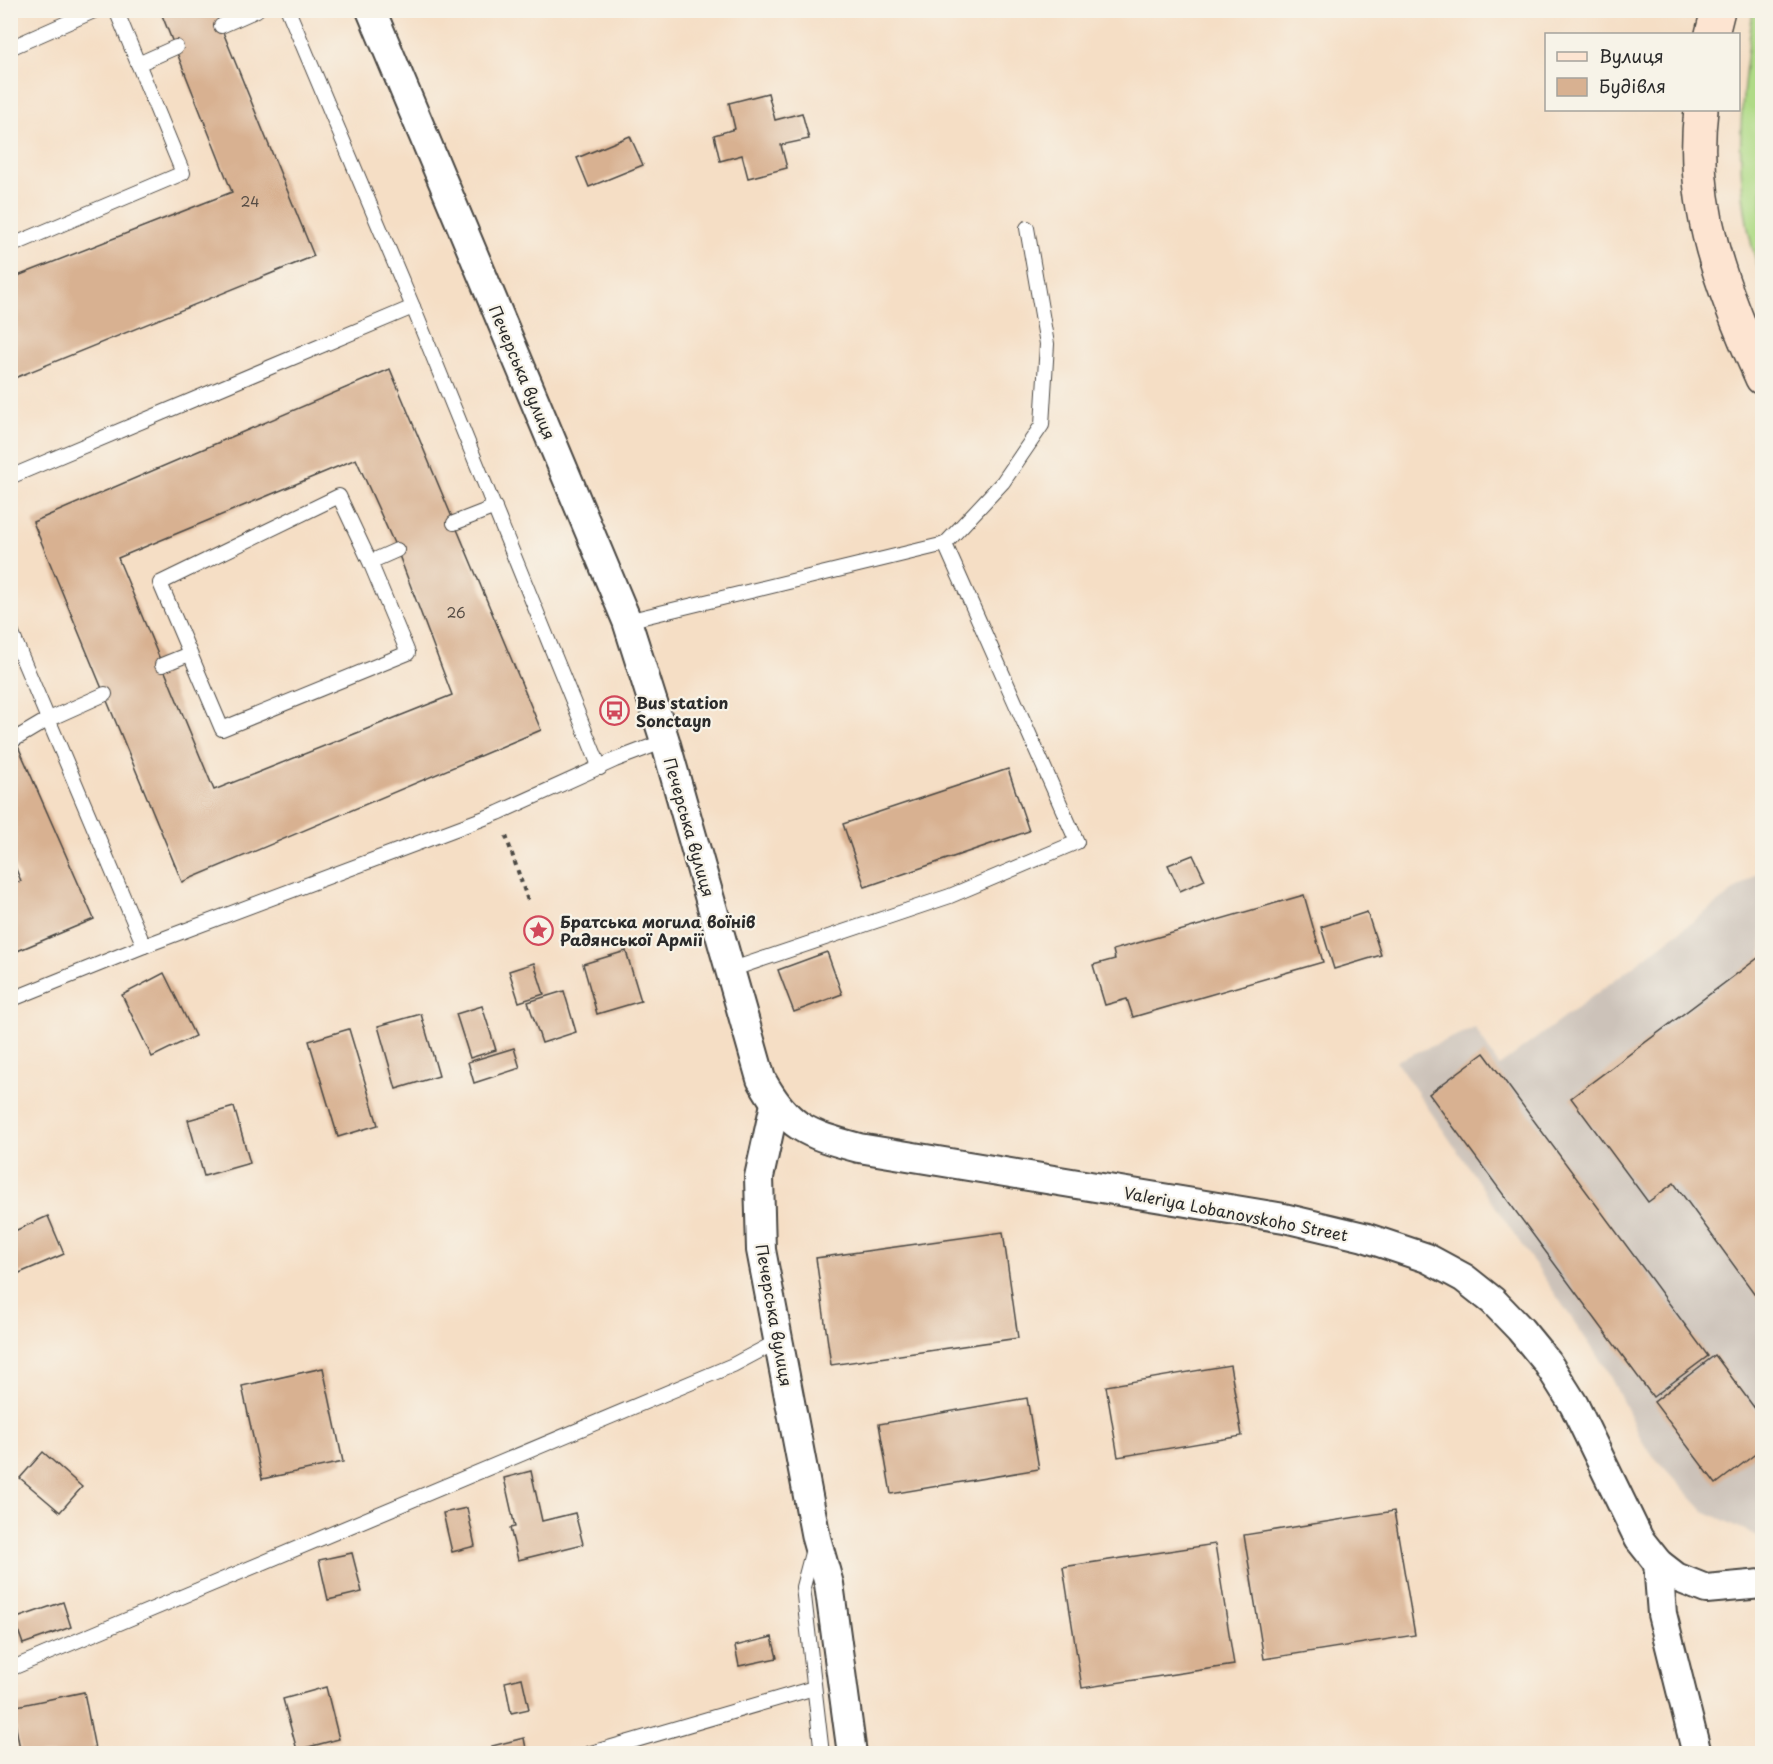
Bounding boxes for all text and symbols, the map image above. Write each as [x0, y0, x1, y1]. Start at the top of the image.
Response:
legend [1545, 33, 1740, 111]
text: Вулиця [1599, 42, 1664, 69]
text: Будівля [1599, 72, 1666, 99]
house number: 24 [241, 191, 259, 212]
street label: Печерська вулиця [484, 301, 562, 443]
house number: 26 [446, 602, 466, 623]
place label: Bus station Sonctayn [636, 690, 728, 732]
bus stop icon: Bus station Sonctayn [599, 695, 631, 727]
street label: Печерська вулиця [659, 754, 721, 900]
place label: Братська могила воїнів Радянської Армії [560, 909, 756, 951]
place icon: Братська могила воїнів Радянської Армії [523, 914, 555, 946]
street label: Valeriya Lobanovskoho Street [1122, 1179, 1351, 1247]
street label: Печерська вулиця [751, 1242, 799, 1388]

